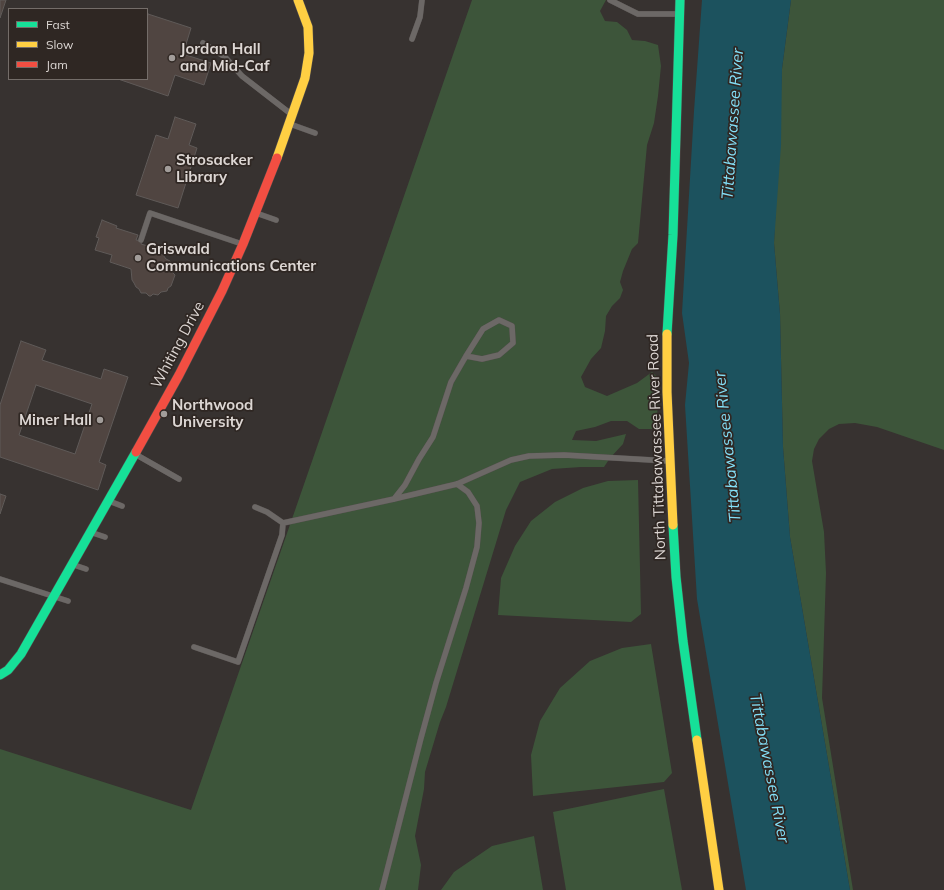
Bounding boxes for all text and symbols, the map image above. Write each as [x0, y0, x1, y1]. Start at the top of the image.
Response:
legend [8, 8, 148, 80]
text: Fast [46, 17, 70, 32]
text: Slow [46, 37, 74, 52]
place label: Jordan Hall and Mid-Caf [180, 40, 269, 75]
water label: Tittabawassee River [718, 48, 748, 200]
marker: Jordan Hall and Mid-Caf [167, 53, 177, 63]
text: Jam [46, 57, 68, 72]
place label: Strosacker Library [176, 151, 253, 186]
marker: Strosacker Library [163, 164, 173, 174]
place label: Griswald Communications Center [146, 240, 316, 275]
marker: Griswald Communications Center [133, 253, 143, 263]
street label: Whiting Drive [148, 298, 208, 392]
street label: North Tittabawassee River Road [644, 333, 670, 561]
water label: Tittabawassee River [711, 371, 745, 523]
place label: Northwood University [172, 396, 253, 431]
marker: Northwood University [159, 409, 169, 419]
place label: Miner Hall [19, 411, 92, 429]
marker: Miner Hall [95, 415, 105, 425]
water label: Tittabawassee River [745, 692, 793, 844]

